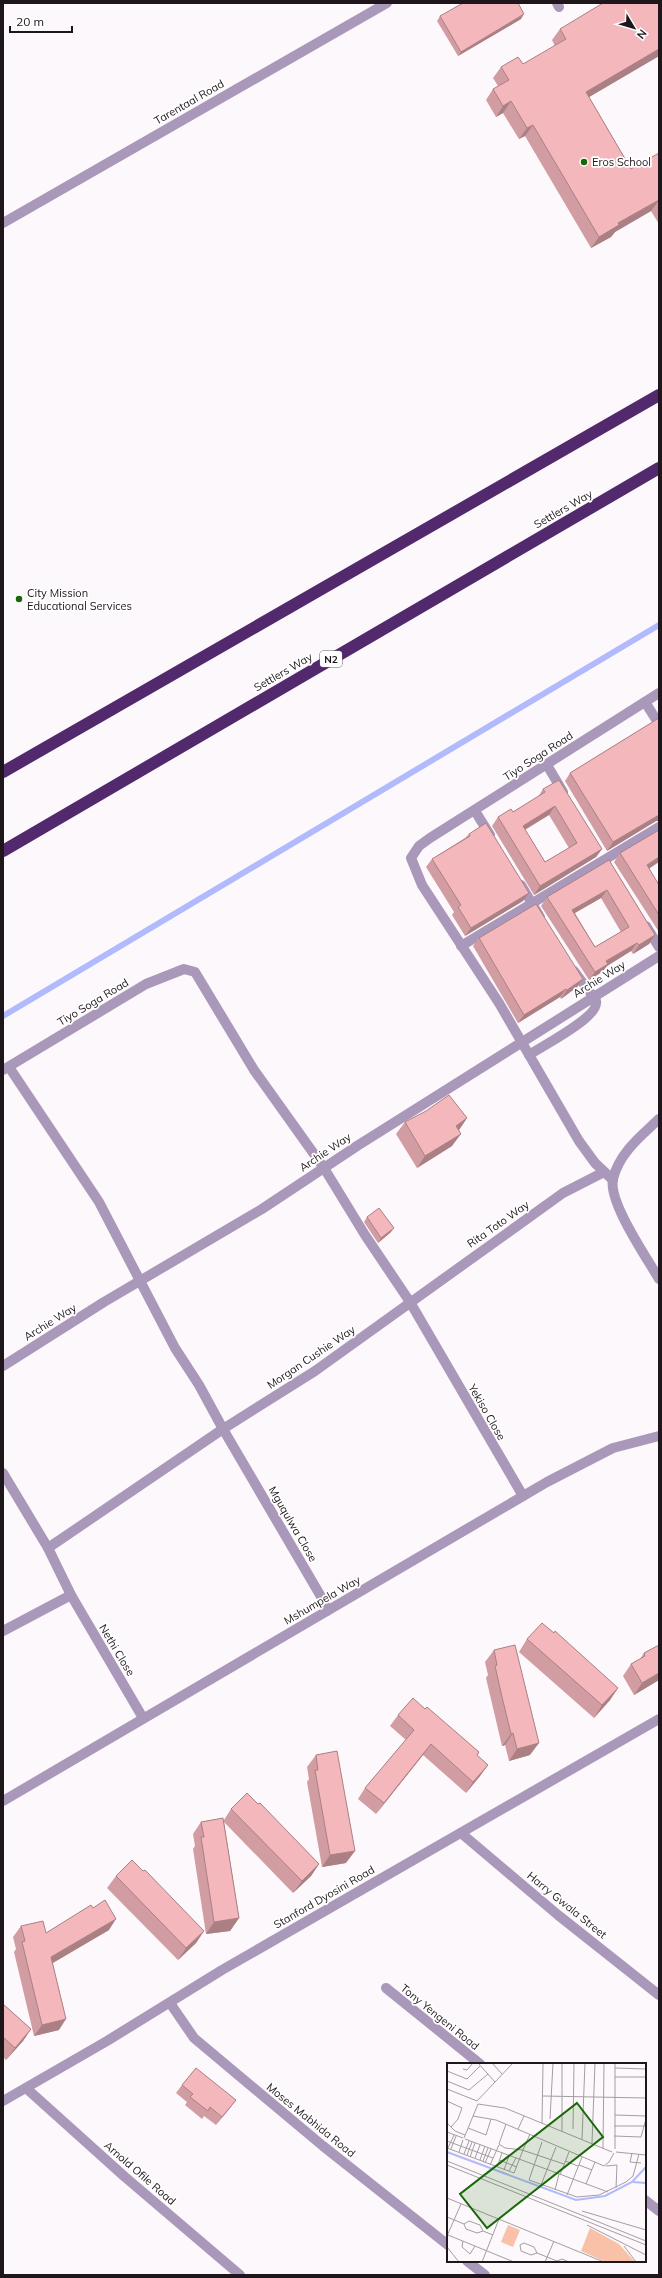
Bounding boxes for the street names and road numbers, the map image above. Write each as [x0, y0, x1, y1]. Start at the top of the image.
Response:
street label: Tarentaal Road [152, 76, 226, 128]
street label: Settlers Way [531, 487, 595, 531]
street label: Settlers Way [251, 650, 315, 694]
road number: N2 [320, 651, 342, 667]
street label: Tiyo Soga Road [500, 728, 576, 784]
street label: Archie Way [570, 957, 628, 1001]
street label: Tiyo Soga Road [55, 975, 131, 1029]
street label: Archie Way [296, 1130, 354, 1174]
street label: Rita Toto Way [464, 1197, 532, 1251]
street label: Archie Way [21, 1300, 79, 1344]
street label: Morgan Cushie Way [264, 1322, 358, 1392]
street label: Yekiso Close [465, 1381, 509, 1443]
street label: Mguqulwa Close [266, 1484, 320, 1564]
street label: Mshumpela Way [281, 1572, 363, 1628]
street label: Nethi Close [96, 1622, 138, 1678]
street label: Stanford Dyosini Road [271, 1862, 377, 1932]
street label: Harry Gwala Street [524, 1869, 610, 1942]
street label: Tony Yengeni Road [398, 1981, 482, 2053]
street label: Moses Mabhida Road [264, 2080, 358, 2160]
street label: Arnold Ofile Road [101, 2138, 179, 2208]

